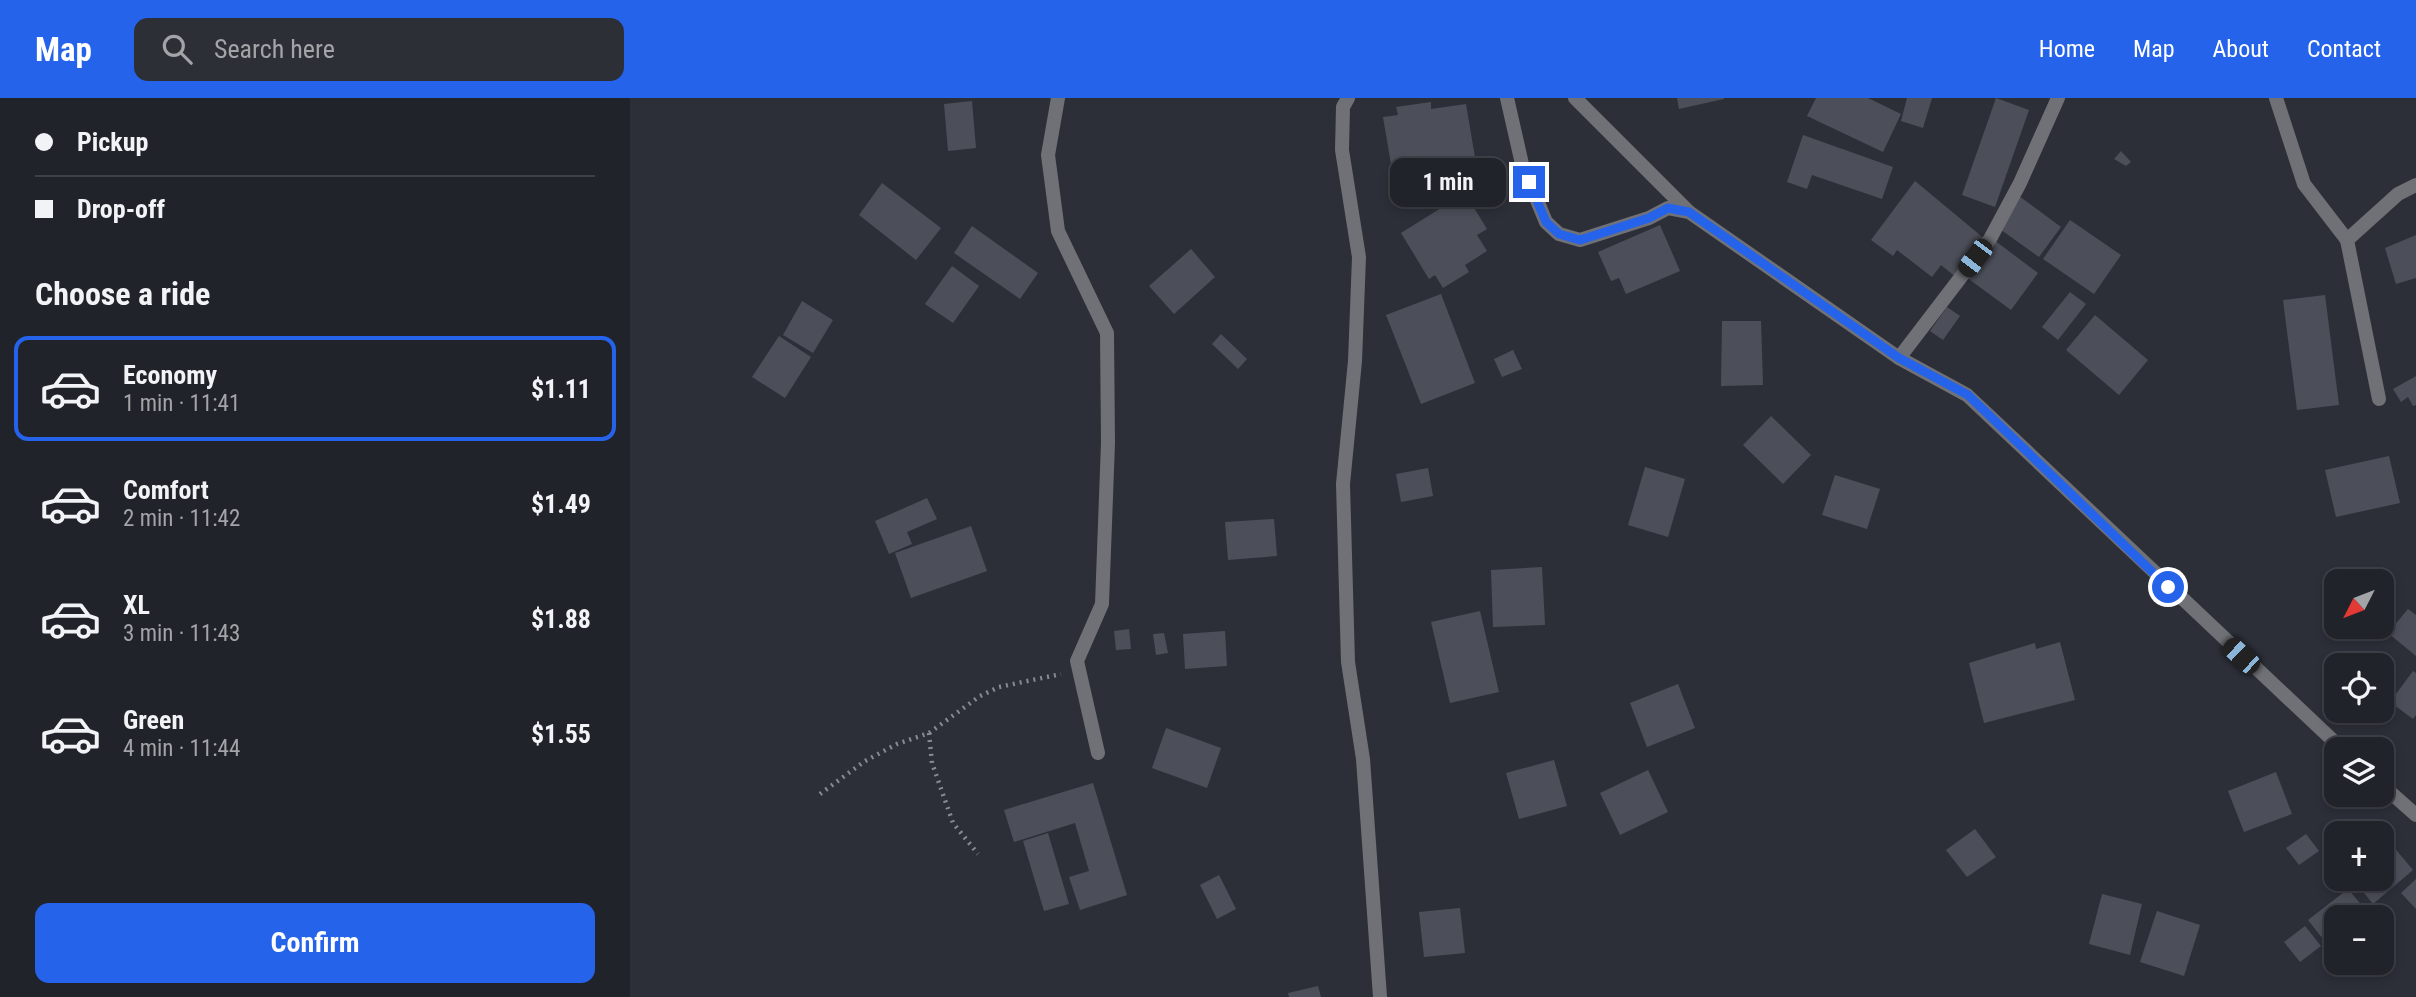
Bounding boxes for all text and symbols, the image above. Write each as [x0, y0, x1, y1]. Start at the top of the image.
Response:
search box [134, 18, 624, 81]
text: Map [35, 30, 92, 69]
icon: search [158, 30, 196, 68]
text: Search here [214, 34, 335, 64]
text: Home [2039, 35, 2095, 63]
text: Map [2133, 35, 2175, 63]
text: About [2213, 35, 2269, 63]
text: Contact [2307, 35, 2381, 63]
text: Pickup [77, 127, 148, 157]
callout: 1 min [1389, 158, 1504, 206]
route end [1513, 166, 1545, 198]
text: 1 min [1422, 169, 1474, 196]
text: Drop-off [77, 194, 165, 224]
car [1954, 235, 1997, 281]
text: Choose a ride [35, 275, 210, 313]
icon: car [39, 357, 102, 420]
text: Economy [123, 360, 217, 390]
text: $1.11 [531, 374, 591, 404]
text: 1 min · 11:41 [123, 390, 240, 417]
icon: car [39, 472, 102, 535]
text: Comfort [123, 475, 209, 505]
text: $1.49 [531, 489, 591, 519]
text: 2 min · 11:42 [123, 505, 240, 532]
north arrow [2324, 569, 2394, 639]
map controls [2324, 569, 2394, 975]
route start [2152, 571, 2184, 603]
icon: car [39, 587, 102, 650]
text: XL [123, 590, 150, 620]
text: $1.88 [531, 604, 591, 634]
text: 3 min · 11:43 [123, 620, 240, 647]
car [2219, 634, 2264, 678]
button: locate [2324, 653, 2394, 723]
icon: car [39, 702, 102, 765]
text: Green [123, 705, 184, 735]
text: $1.55 [531, 719, 591, 749]
text: 4 min · 11:44 [123, 735, 240, 762]
button: layers [2324, 737, 2394, 807]
button: + [2324, 821, 2394, 891]
button: Confirm [35, 903, 595, 983]
button: − [2324, 905, 2394, 975]

